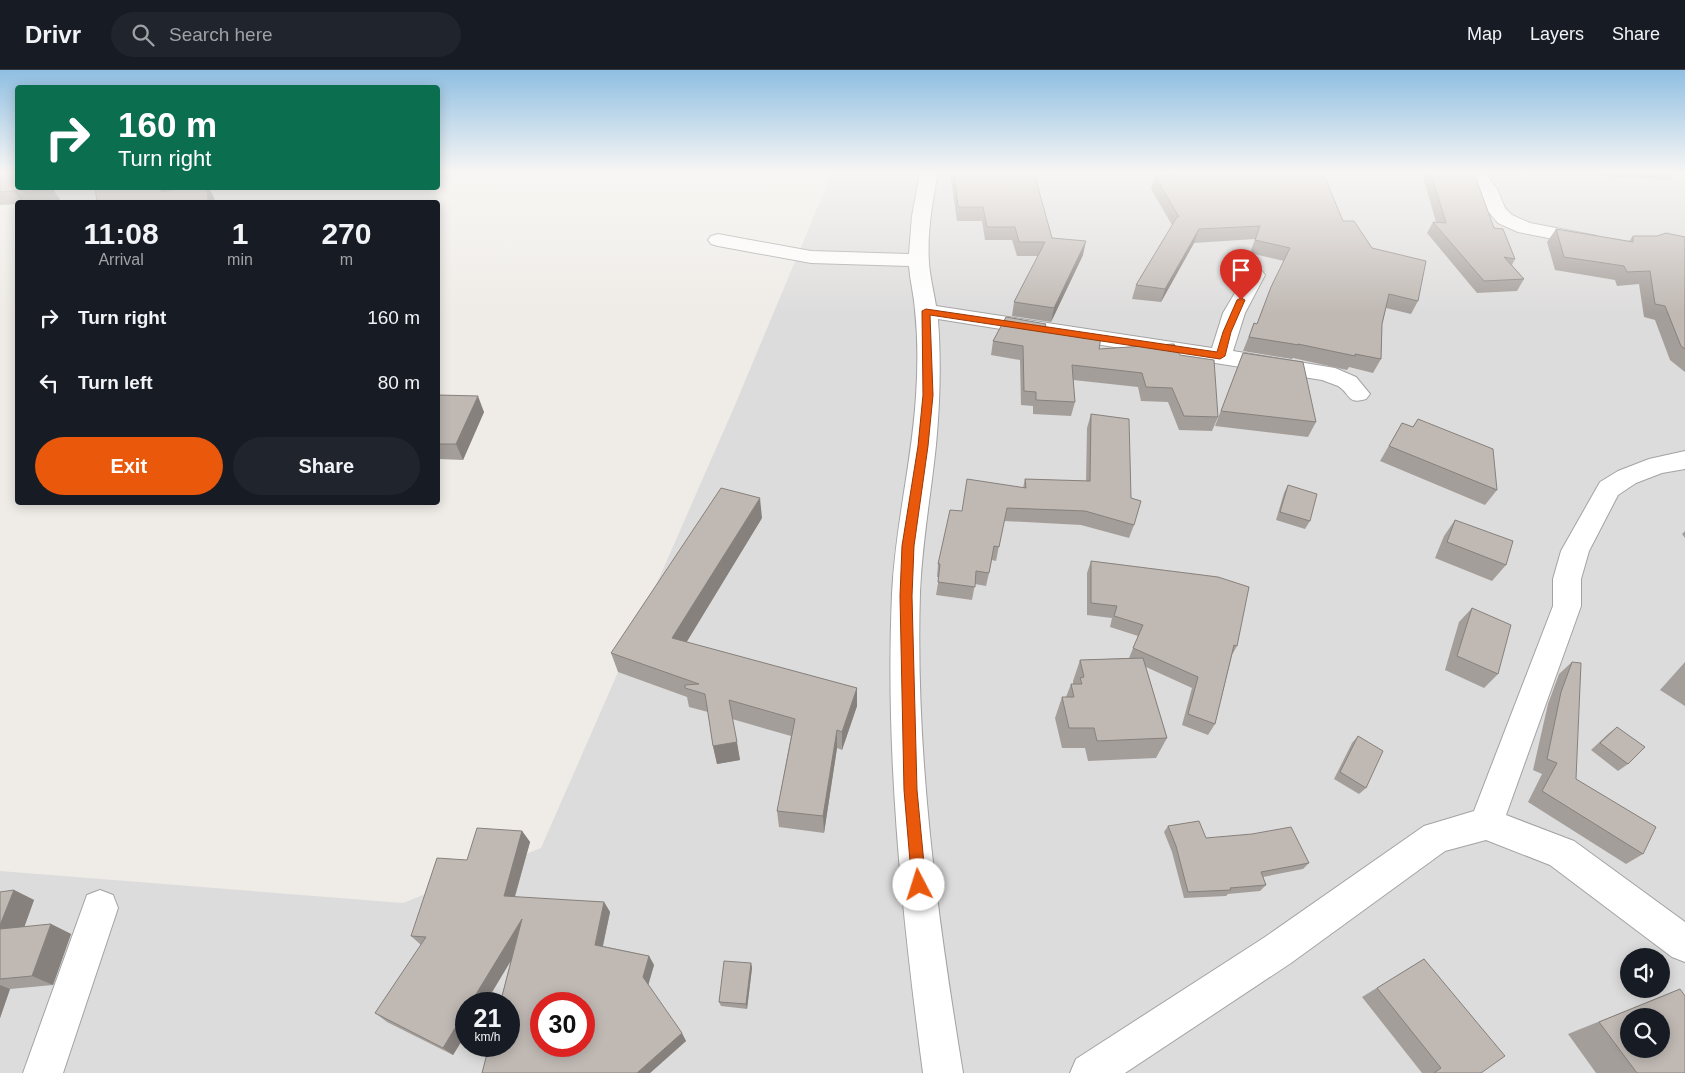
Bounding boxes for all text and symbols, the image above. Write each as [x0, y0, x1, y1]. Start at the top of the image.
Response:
search box [111, 12, 461, 57]
text: Drivr [25, 21, 81, 48]
icon: search [129, 21, 157, 49]
text: Search here [169, 24, 273, 45]
text: Map [1467, 24, 1502, 44]
text: Layers [1530, 24, 1584, 44]
text: Share [1612, 24, 1660, 44]
icon: right [35, 105, 100, 170]
text: 160 m [118, 105, 217, 144]
text: Turn right [118, 146, 211, 171]
text: 11:08 [84, 217, 159, 250]
text: 1 [232, 217, 248, 250]
text: 270 [321, 217, 371, 250]
pin [1220, 249, 1262, 300]
text: Arrival [98, 251, 144, 268]
text: min [227, 251, 253, 268]
text: m [340, 251, 353, 268]
icon: arrive [1227, 256, 1255, 284]
icon: right [35, 304, 63, 332]
text: Turn right [78, 307, 166, 328]
text: 160 m [367, 307, 420, 328]
icon: left [35, 369, 63, 397]
text: Turn left [78, 372, 153, 393]
text: 80 m [378, 372, 420, 393]
button: Exit [35, 437, 223, 495]
button: Share [233, 437, 420, 495]
position arrow [892, 858, 944, 910]
map controls [1620, 948, 1670, 1058]
button: sound [1620, 948, 1670, 998]
speed limit sign: 30 [530, 992, 595, 1057]
text: 21 [474, 1004, 501, 1032]
button: search [1620, 1008, 1670, 1058]
text: km/h [474, 1030, 501, 1044]

